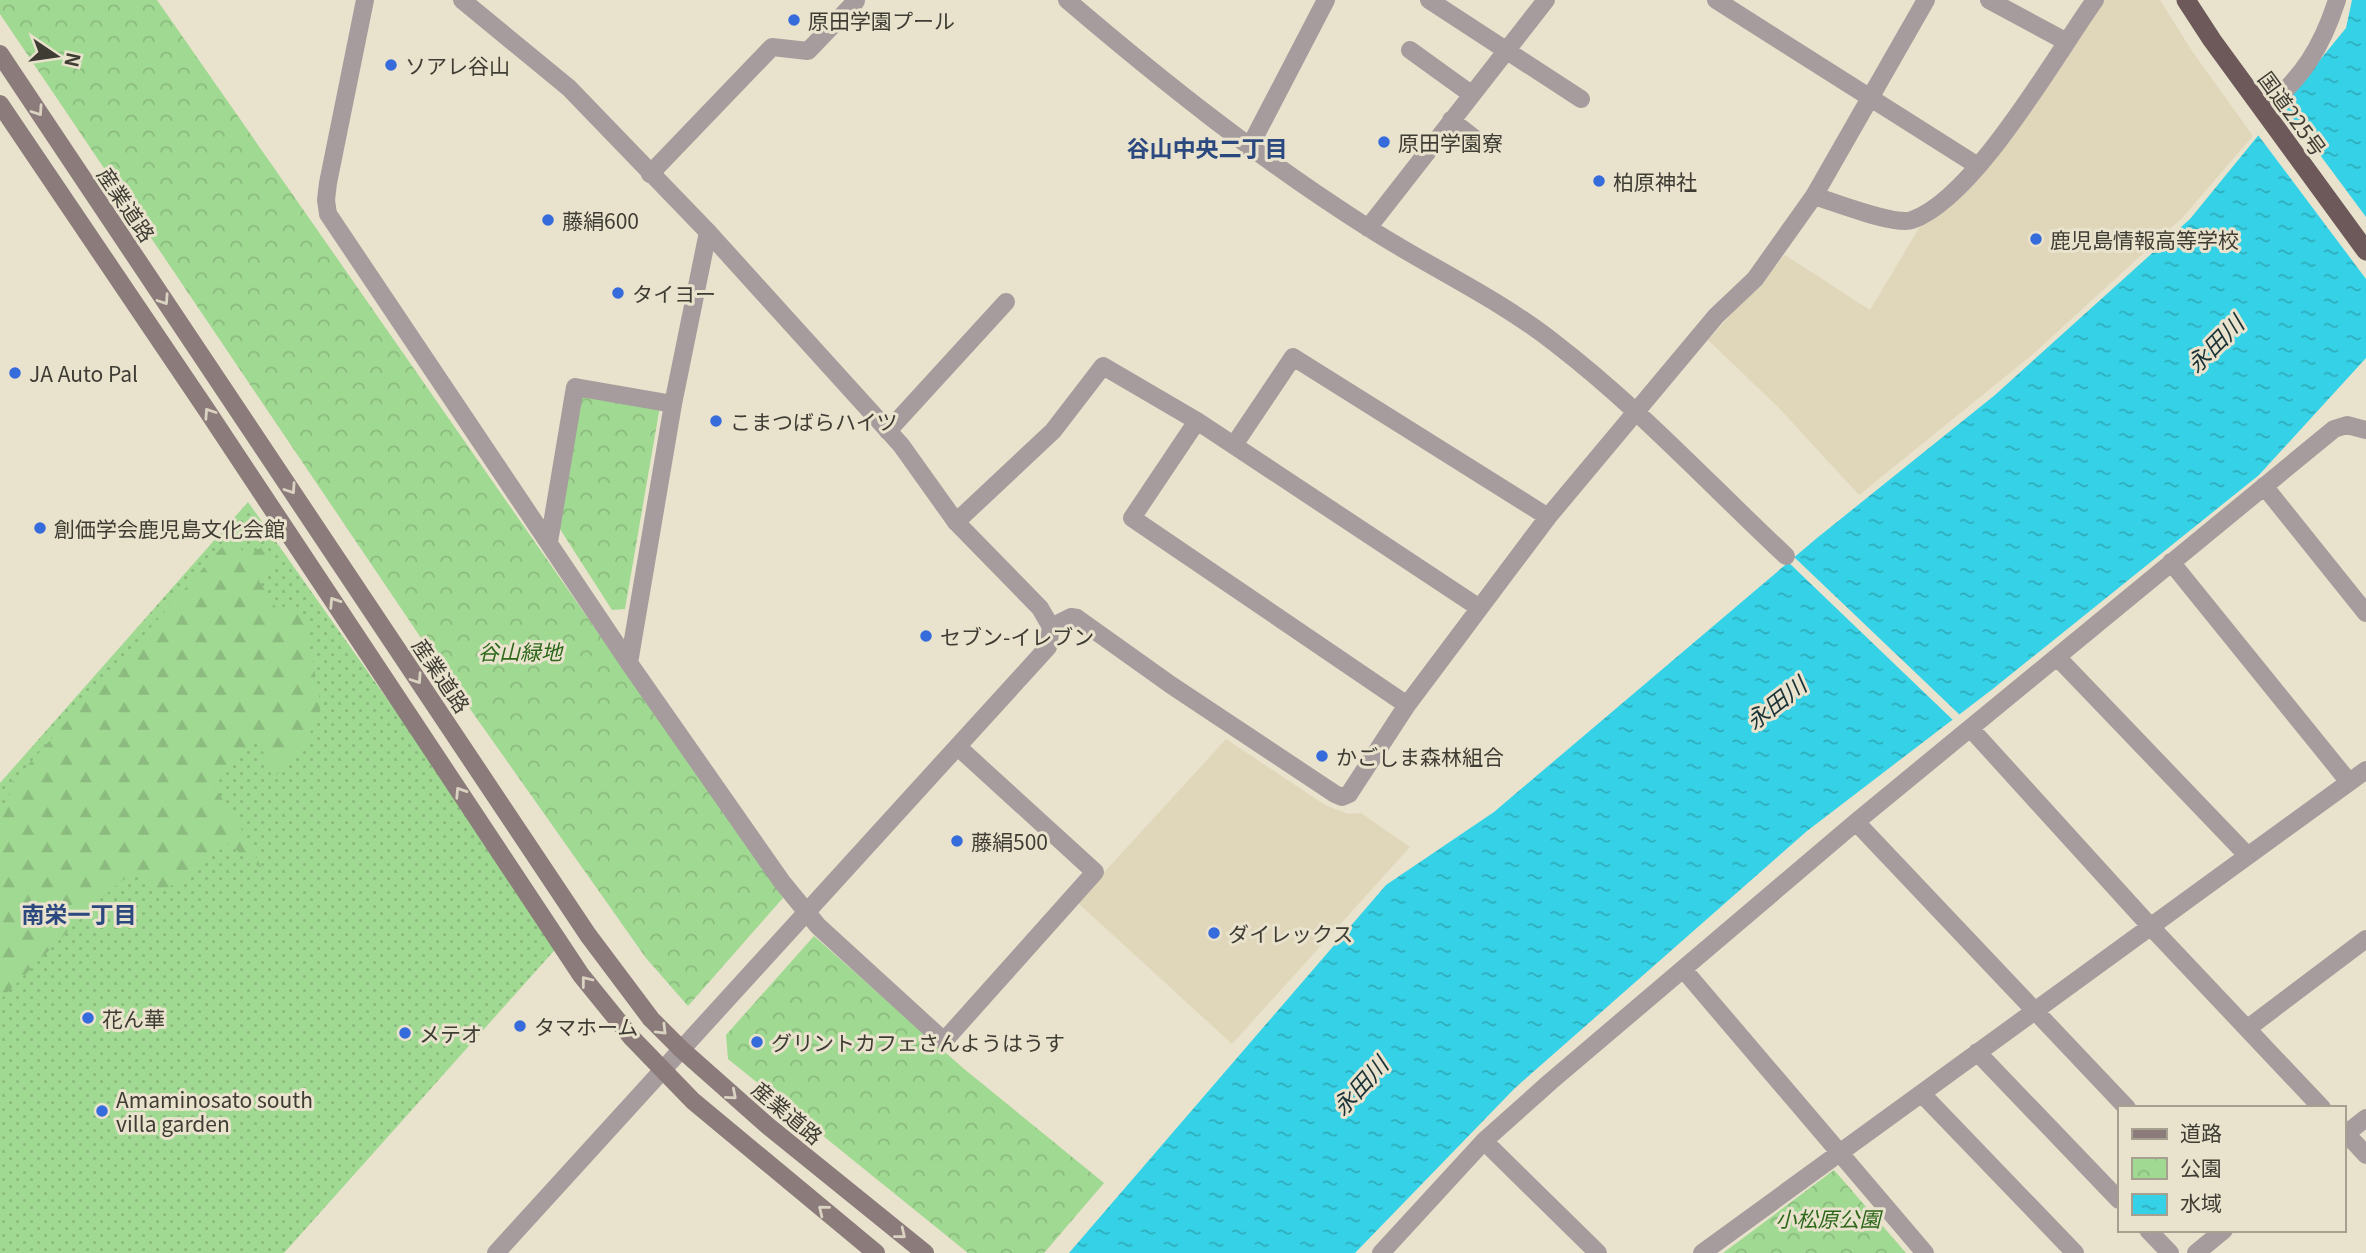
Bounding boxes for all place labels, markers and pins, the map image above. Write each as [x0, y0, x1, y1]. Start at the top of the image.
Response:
place label: 原田学園プール [808, 5, 955, 35]
marker: 原田学園プール [786, 12, 802, 28]
place label: ソアレ谷山 [405, 50, 510, 80]
marker: ソアレ谷山 [383, 57, 399, 73]
place label: 原田学園寮 [1398, 127, 1503, 157]
marker: 原田学園寮 [1376, 134, 1392, 150]
place label: 柏原神社 [1613, 166, 1697, 196]
marker: 柏原神社 [1591, 173, 1607, 189]
place label: 藤絹600 [562, 205, 639, 235]
marker: 藤絹600 [540, 212, 556, 228]
place label: 鹿児島情報高等学校 [2050, 224, 2239, 254]
marker: 鹿児島情報高等学校 [2028, 231, 2044, 247]
place label: タイヨー [632, 278, 716, 308]
marker: タイヨー [610, 285, 626, 301]
place label: JA Auto Pal [29, 358, 138, 388]
marker: JA Auto Pal [7, 365, 23, 381]
place label: こまつばらハイツ [730, 406, 898, 436]
marker: こまつばらハイツ [708, 413, 724, 429]
place label: 創価学会鹿児島文化会館 [54, 513, 285, 543]
marker: 創価学会鹿児島文化会館 [32, 520, 48, 536]
place label: セブン-イレブン [940, 621, 1094, 651]
marker: セブン-イレブン [918, 628, 934, 644]
place label: かごしま森林組合 [1336, 741, 1504, 771]
marker: かごしま森林組合 [1314, 748, 1330, 764]
place label: 藤絹500 [971, 826, 1048, 856]
marker: 藤絹500 [949, 833, 965, 849]
place label: ダイレックス [1228, 918, 1353, 948]
marker: ダイレックス [1206, 925, 1222, 941]
place label: 花ん華 [102, 1003, 165, 1033]
marker: 花ん華 [80, 1010, 96, 1026]
place label: タマホーム [534, 1011, 638, 1041]
place label: メテオ [419, 1018, 482, 1048]
marker: タマホーム [512, 1018, 528, 1034]
marker: メテオ [397, 1025, 413, 1041]
place label: グリントカフェさんようはうす [771, 1027, 1065, 1057]
marker: グリントカフェさんようはうす [749, 1034, 765, 1050]
place label: Amaminosato south villa garden [116, 1084, 313, 1138]
marker: Amaminosato south villa garden [94, 1103, 110, 1119]

